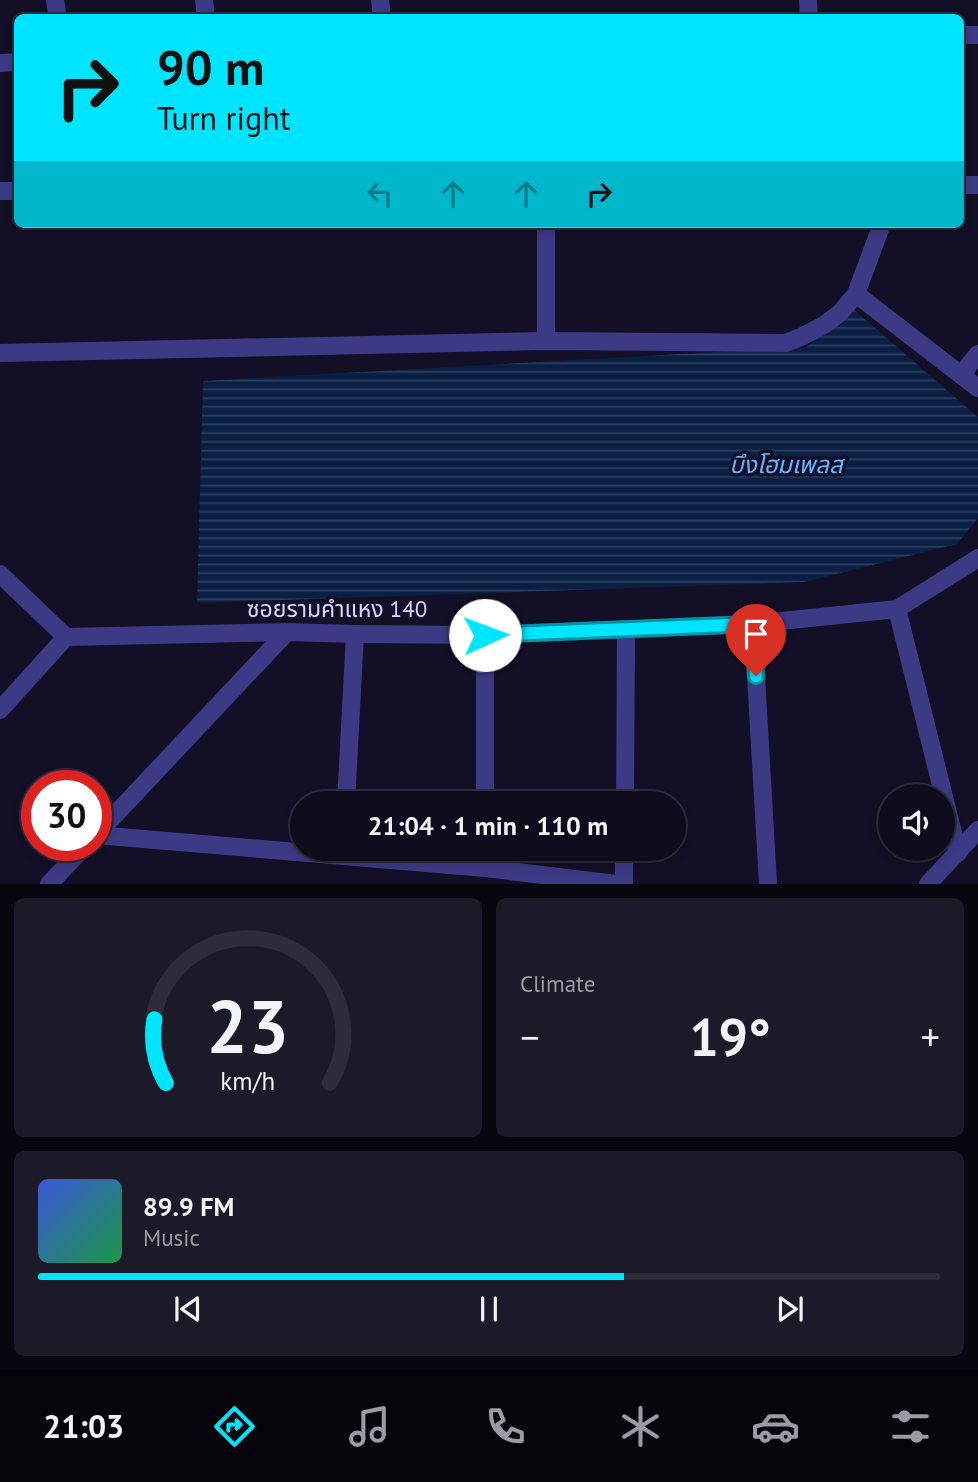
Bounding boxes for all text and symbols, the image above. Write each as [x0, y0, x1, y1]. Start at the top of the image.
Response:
text: 90 m [157, 35, 264, 99]
icon: right [42, 42, 133, 133]
text: Turn right [157, 97, 291, 139]
icon: left [361, 175, 399, 213]
icon: ahead [434, 175, 472, 213]
icon: ahead [507, 175, 545, 213]
icon: right [580, 175, 618, 213]
water label: บึงโฮมเพลส [729, 449, 846, 480]
street label: ซอยรามคำแหง 140 [247, 594, 427, 623]
position arrow [448, 598, 522, 672]
pin [726, 604, 786, 676]
icon: arrive [737, 615, 775, 653]
speed limit sign: 30 [21, 770, 112, 861]
map controls [878, 784, 955, 861]
button: sound [878, 784, 955, 861]
text: 21:04 · 1 min · 110 m [368, 809, 608, 842]
text: Climate [520, 969, 595, 998]
text: 23 [207, 980, 289, 1074]
text: 19° [689, 1003, 771, 1070]
text: − [520, 1012, 539, 1061]
text: + [921, 1012, 940, 1061]
text: km/h [221, 1065, 275, 1097]
text: 89.9 FM [143, 1190, 234, 1223]
text: Music [143, 1223, 200, 1252]
icon: previous [169, 1290, 207, 1328]
icon: pause [470, 1290, 508, 1328]
icon: next [771, 1290, 809, 1328]
icon: directions [210, 1402, 259, 1451]
icon: music [345, 1402, 394, 1451]
icon: phone [481, 1402, 530, 1451]
icon: climate [616, 1402, 665, 1451]
icon: car [751, 1402, 800, 1451]
icon: filters [886, 1402, 935, 1451]
text: 21:03 [43, 1405, 124, 1447]

